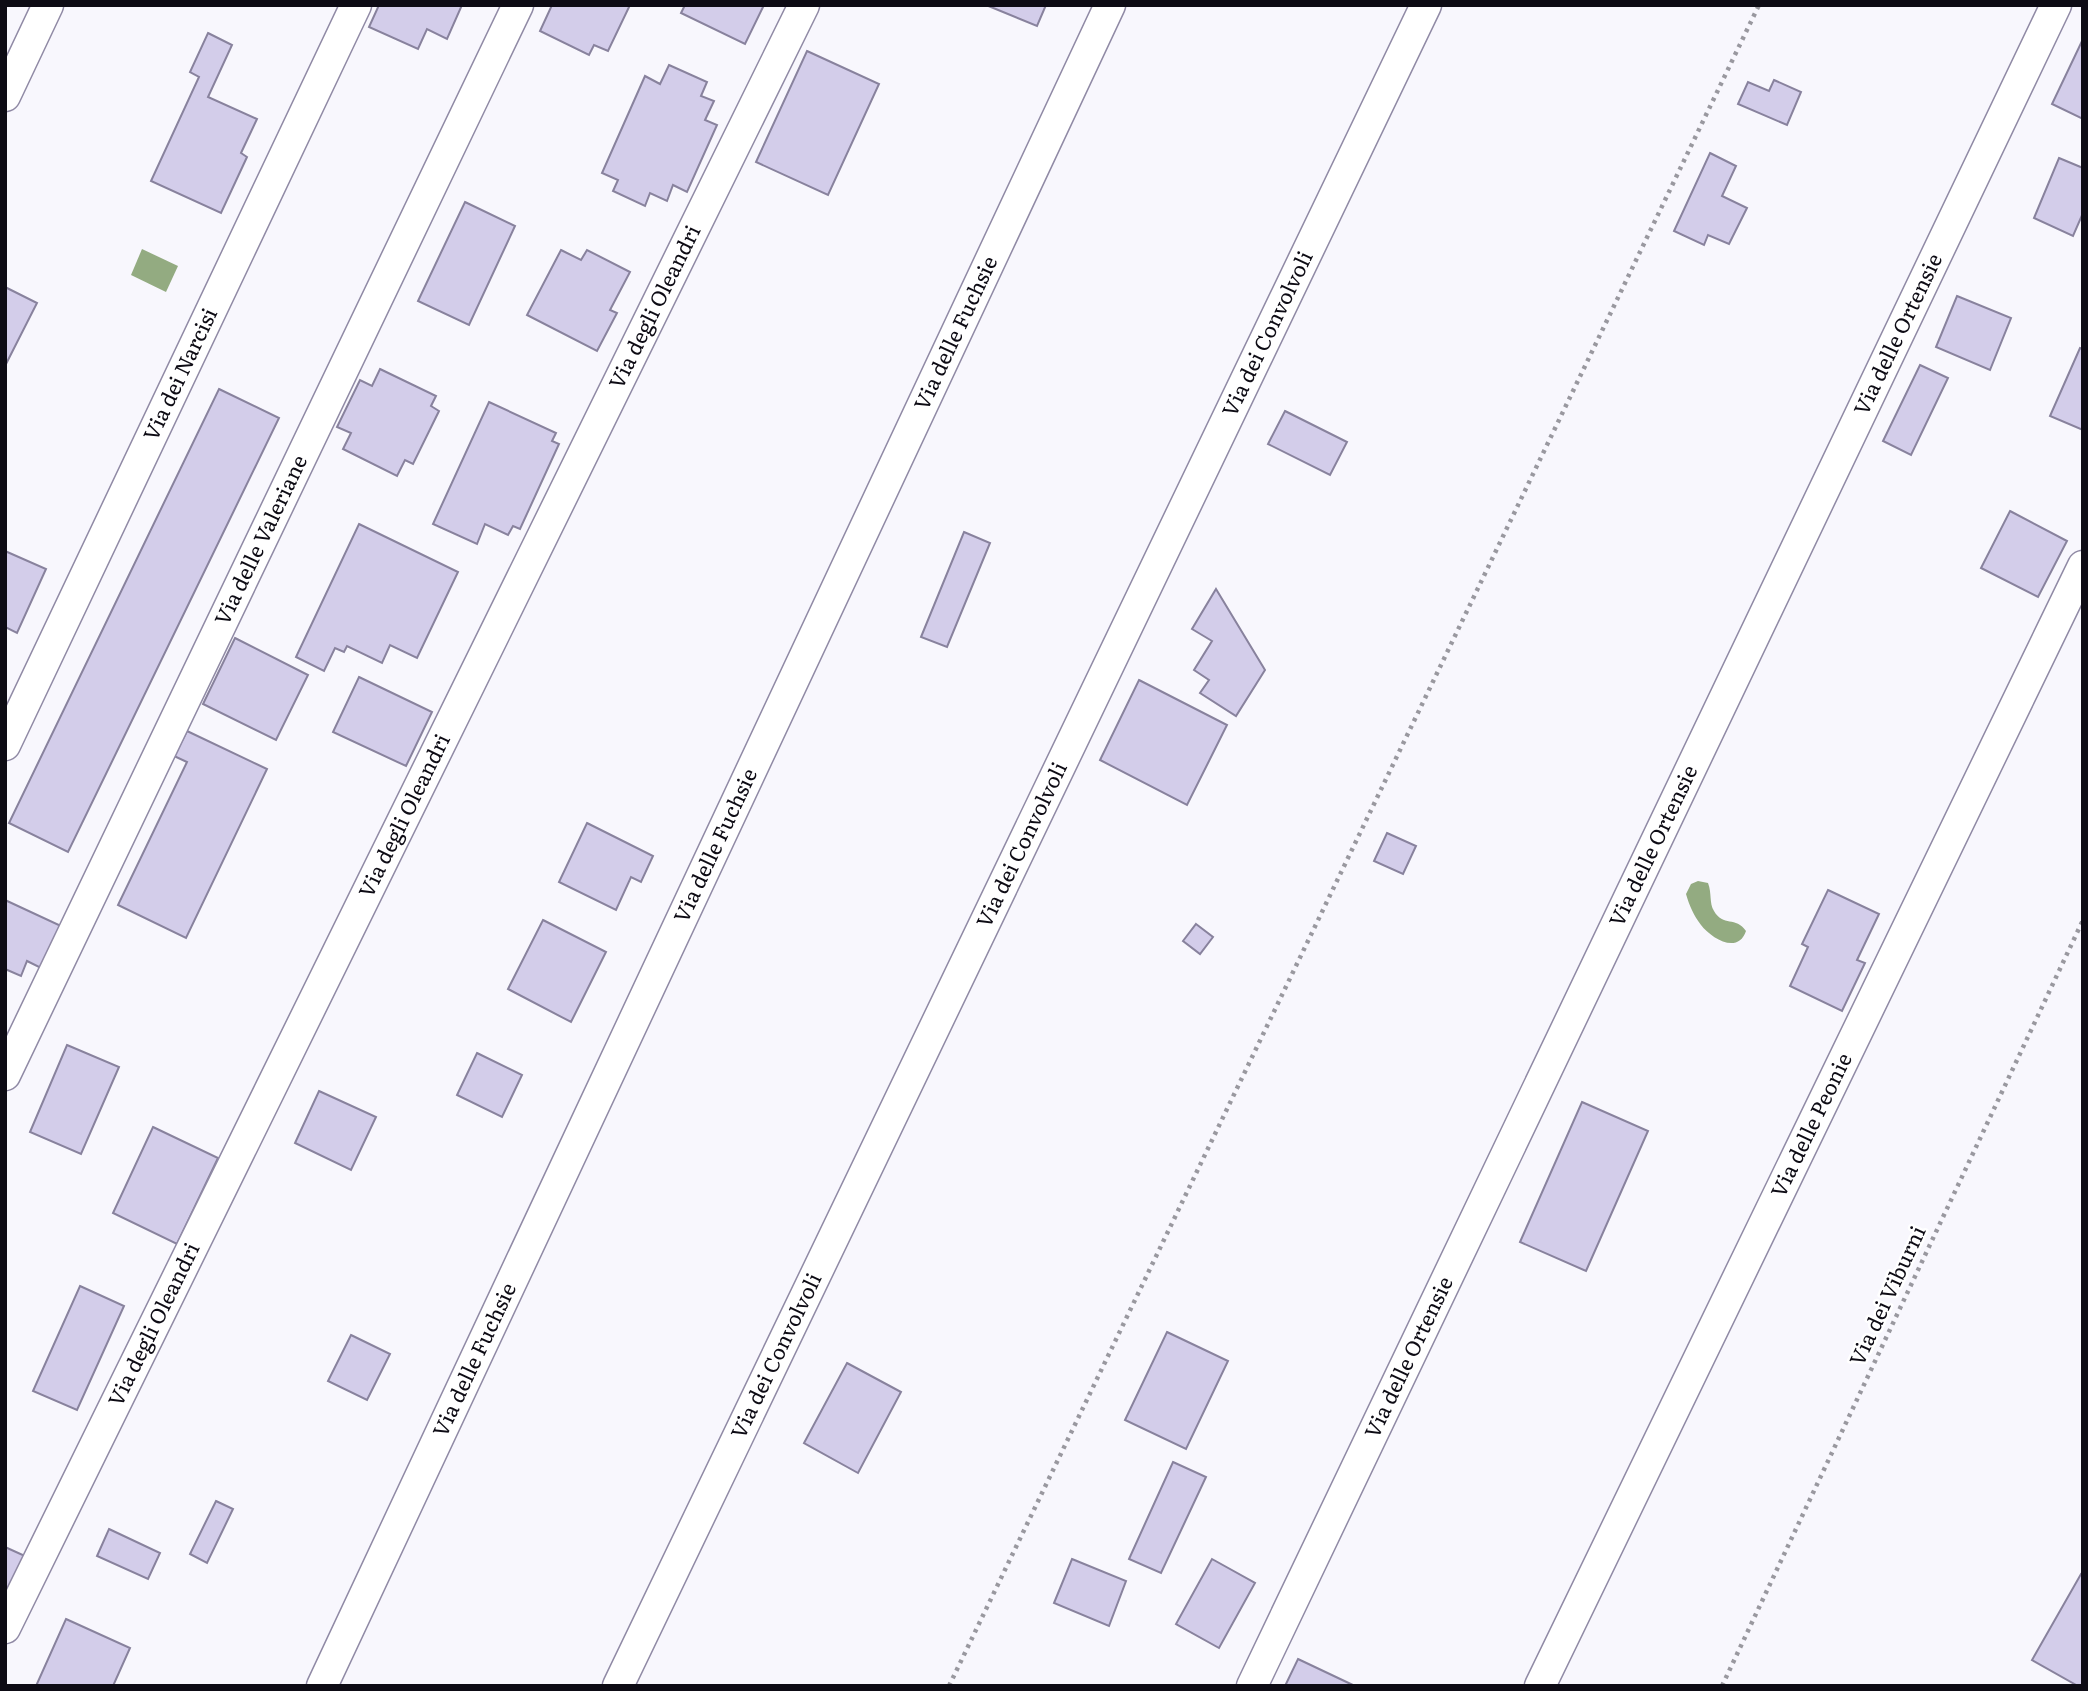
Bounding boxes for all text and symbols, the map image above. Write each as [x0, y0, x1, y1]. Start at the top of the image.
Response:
street label: Via degli Oleandri [599, 219, 706, 393]
street label: Via dei Convolvoli [1212, 245, 1319, 421]
street label: Via delle Ortensie [1844, 247, 1948, 420]
street label: Via delle Fuchsie [904, 250, 1003, 414]
street label: Via dei Narcisi [134, 302, 223, 445]
street label: Via delle Valeriane [205, 449, 313, 630]
street label: Via degli Oleandri [349, 728, 456, 902]
street label: Via dei Convolvoli [967, 756, 1073, 932]
street label: Via delle Ortensie [1599, 759, 1703, 931]
street label: Via delle Fuchsie [664, 762, 763, 927]
street label: Via delle Peonie [1761, 1047, 1858, 1202]
street label: Via dei Viburni [1840, 1220, 1932, 1370]
street label: Via degli Oleandri [99, 1236, 206, 1411]
street label: Via dei Convolvoli [721, 1267, 827, 1443]
street label: Via delle Ortensie [1355, 1270, 1459, 1443]
street label: Via delle Fuchsie [423, 1277, 522, 1441]

